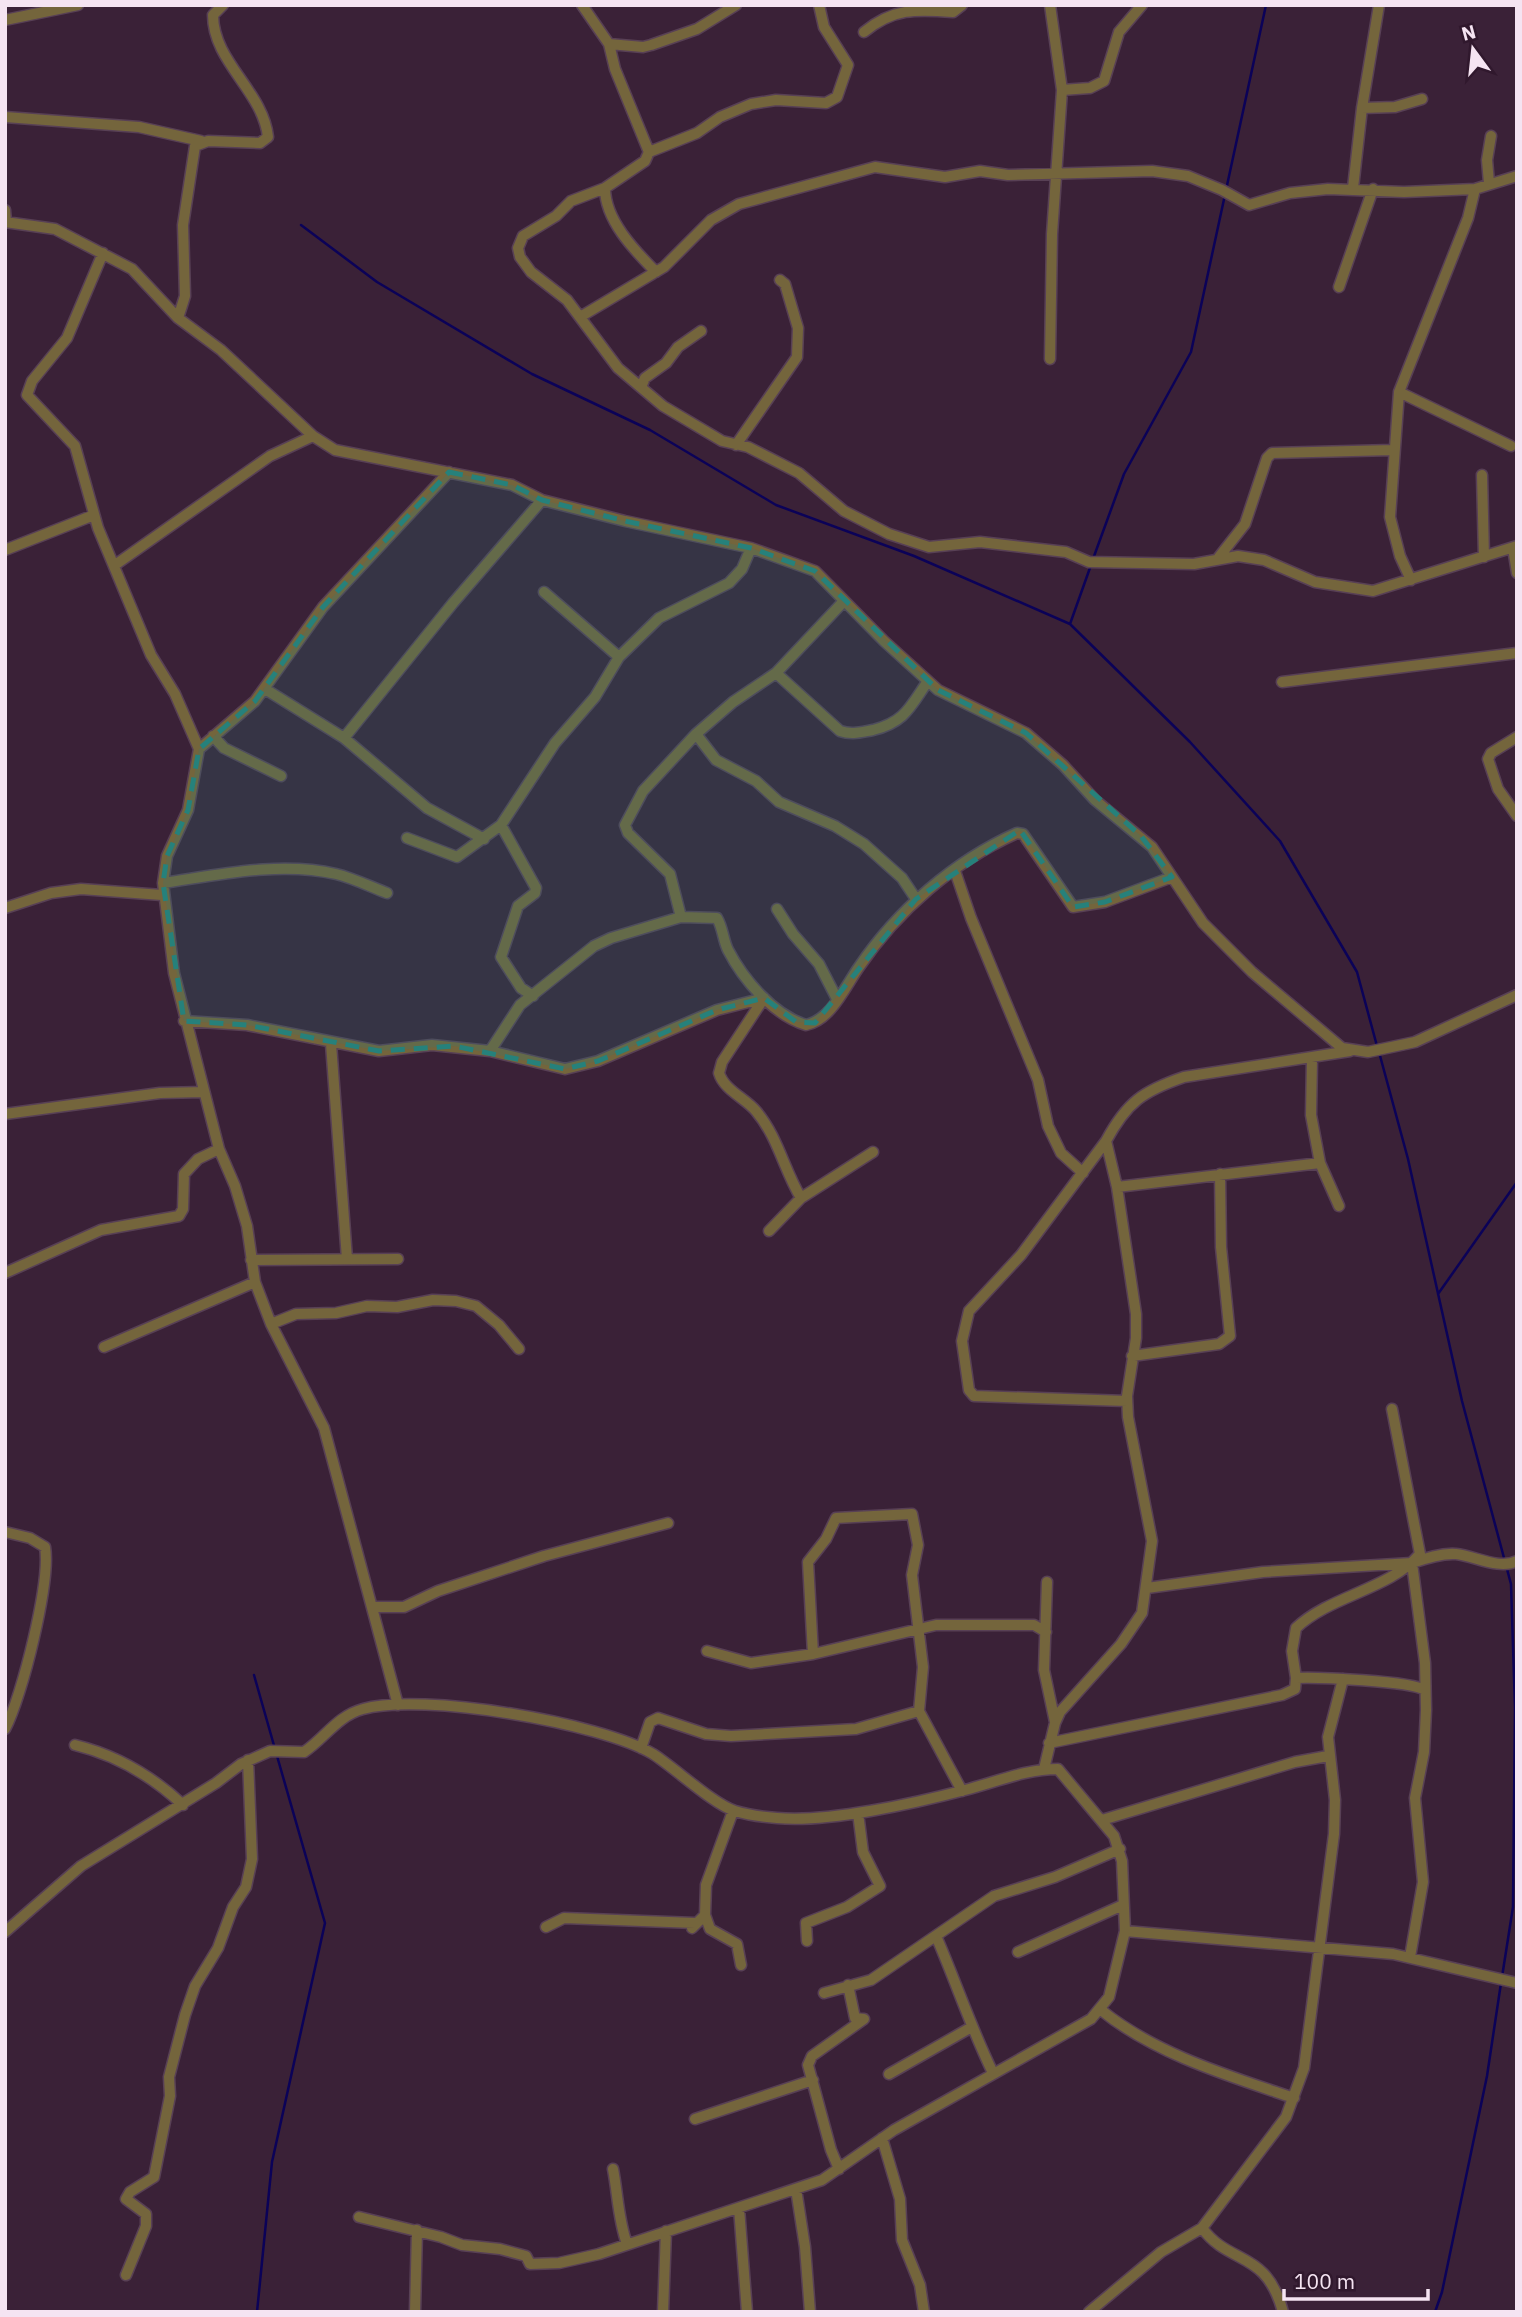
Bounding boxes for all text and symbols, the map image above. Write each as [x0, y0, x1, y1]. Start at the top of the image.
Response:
north arrow [1438, 14, 1508, 84]
text: N [1459, 19, 1478, 46]
scale bar [1284, 2258, 1428, 2302]
text: 100 m [1294, 2267, 1355, 2295]

